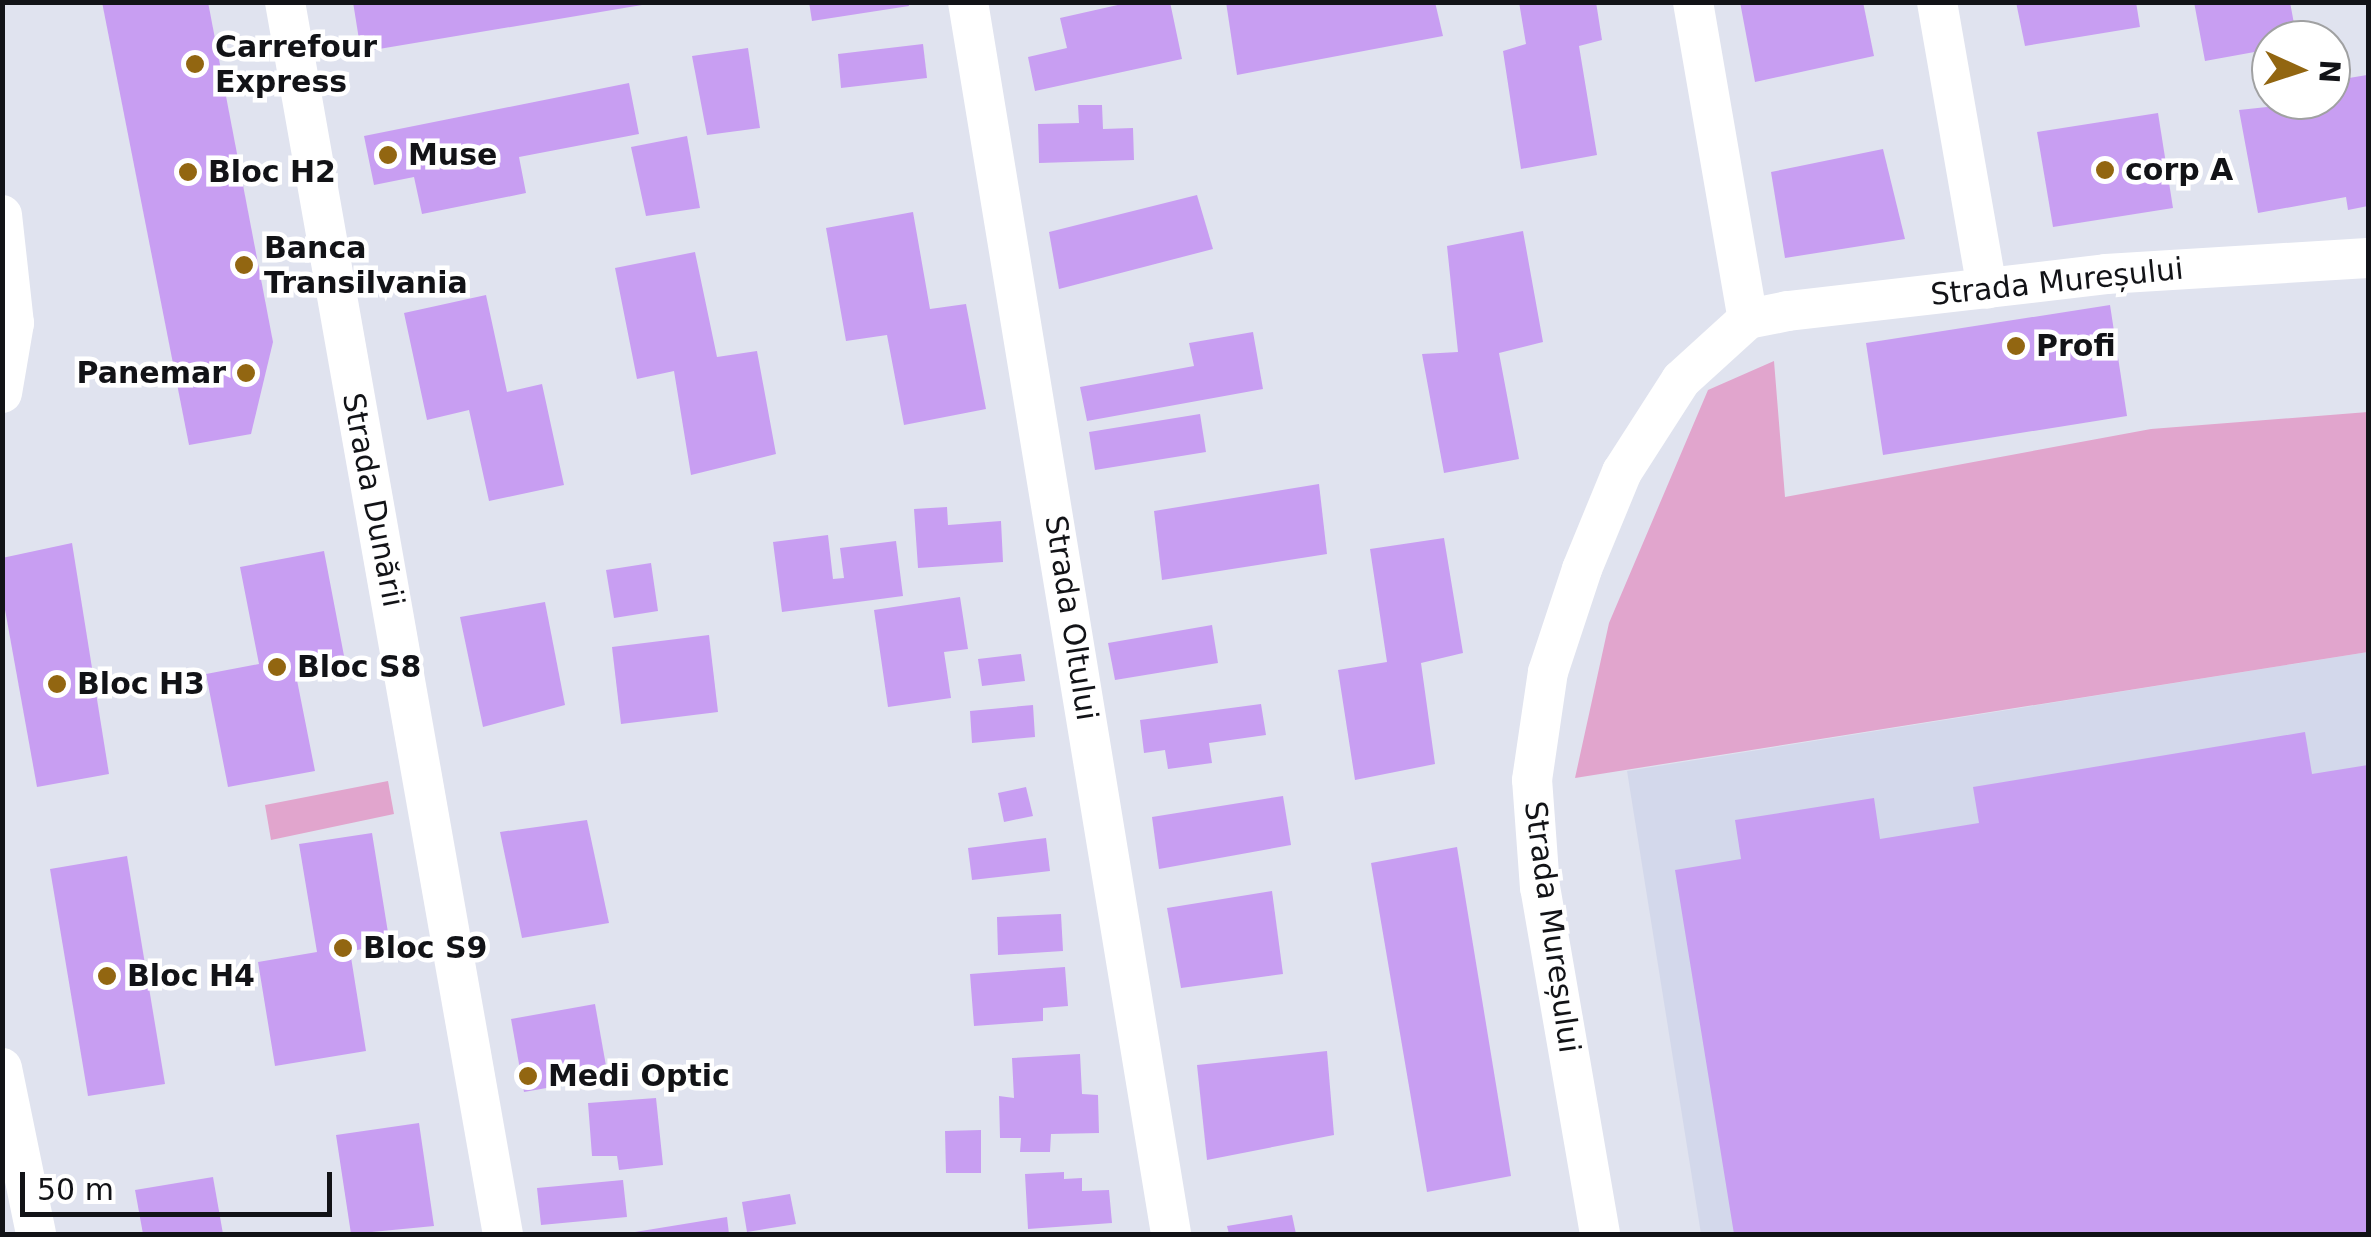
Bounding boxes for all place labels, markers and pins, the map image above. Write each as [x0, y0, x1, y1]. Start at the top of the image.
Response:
place label: Carrefour Express [215, 29, 377, 100]
marker: Carrefour Express [184, 53, 206, 75]
place label: Muse [408, 137, 497, 173]
marker: Muse [377, 144, 399, 166]
place label: corp A [2125, 152, 2233, 188]
place label: Bloc H2 [208, 154, 336, 190]
marker: corp A [2094, 159, 2116, 181]
marker: Bloc H2 [177, 161, 199, 183]
place label: Banca Transilvania [264, 230, 468, 300]
marker: Banca Transilvania [233, 254, 255, 276]
place label: Profi [2036, 328, 2116, 364]
marker: Profi [2005, 335, 2027, 357]
place label: Panemar [77, 355, 226, 391]
marker: Panemar [235, 362, 257, 384]
place label: Bloc S8 [297, 649, 421, 685]
marker: Bloc S8 [266, 656, 288, 678]
place label: Bloc H3 [77, 666, 205, 702]
marker: Bloc H3 [46, 673, 68, 695]
place label: Bloc S9 [363, 930, 487, 966]
marker: Bloc S9 [332, 937, 354, 959]
place label: Bloc H4 [127, 958, 255, 994]
marker: Bloc H4 [96, 965, 118, 987]
place label: Medi Optic [548, 1058, 730, 1094]
marker: Medi Optic [517, 1065, 539, 1087]

